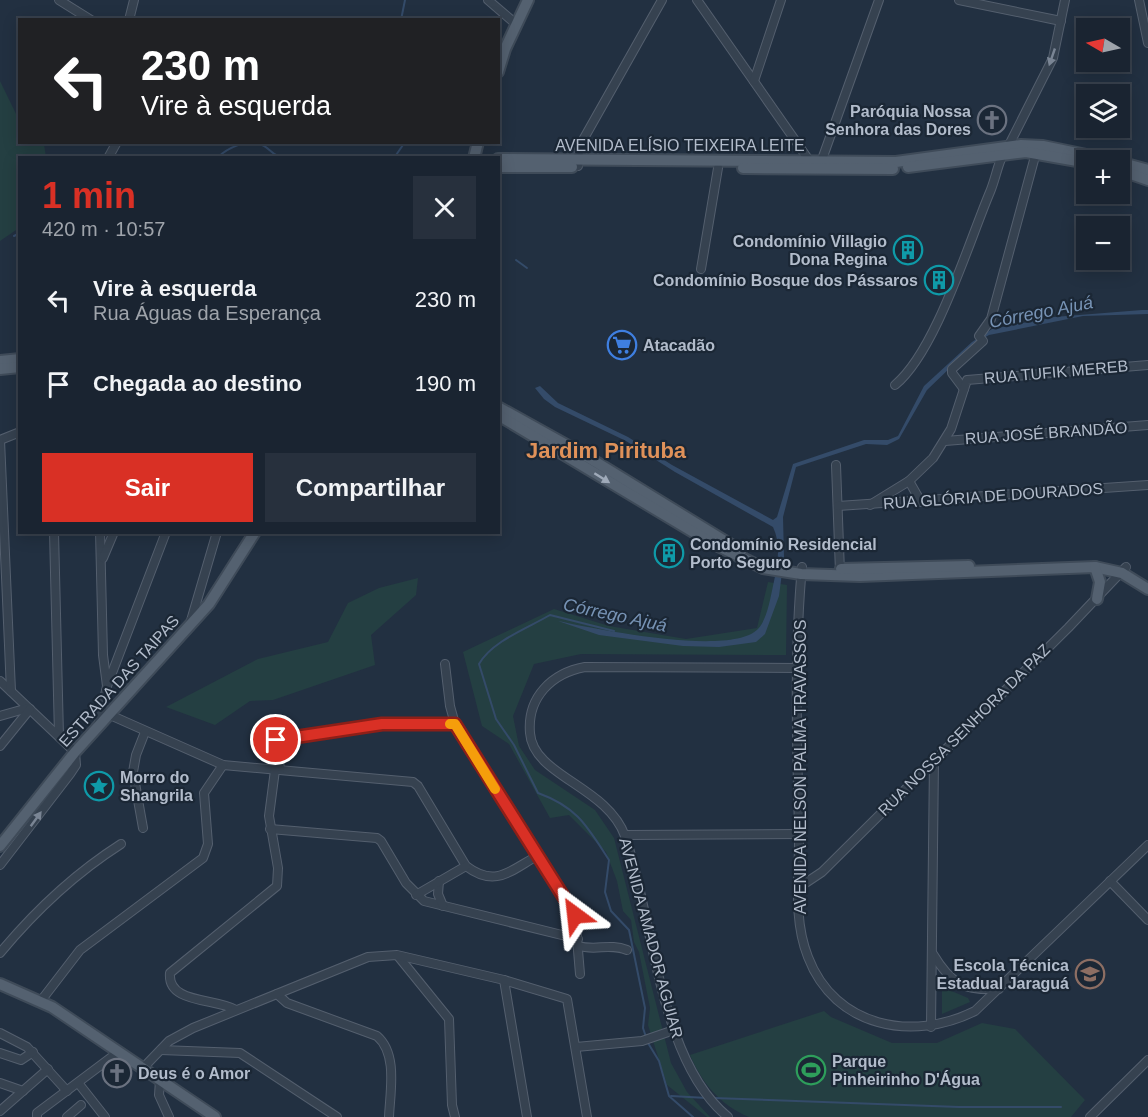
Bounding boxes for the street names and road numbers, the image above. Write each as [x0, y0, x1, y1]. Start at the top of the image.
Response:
street label: AVENIDA ELÍSIO TEIXEIRA LEITE [555, 136, 805, 154]
street label: RUA TUFIK MEREB [983, 357, 1129, 387]
street label: RUA JOSÉ BRANDÃO [964, 417, 1128, 447]
street label: RUA GLÓRIA DE DOURADOS [882, 479, 1104, 512]
street label: ESTRADA DAS TAIPAS [56, 612, 182, 750]
street label: AVENIDA NELSON PALMA TRAVASSOS [792, 620, 809, 914]
street label: RUA NOSSA SENHORA DA PAZ [875, 641, 1053, 819]
street label: AVENIDA AMADOR AGUIAR [616, 836, 686, 1040]

